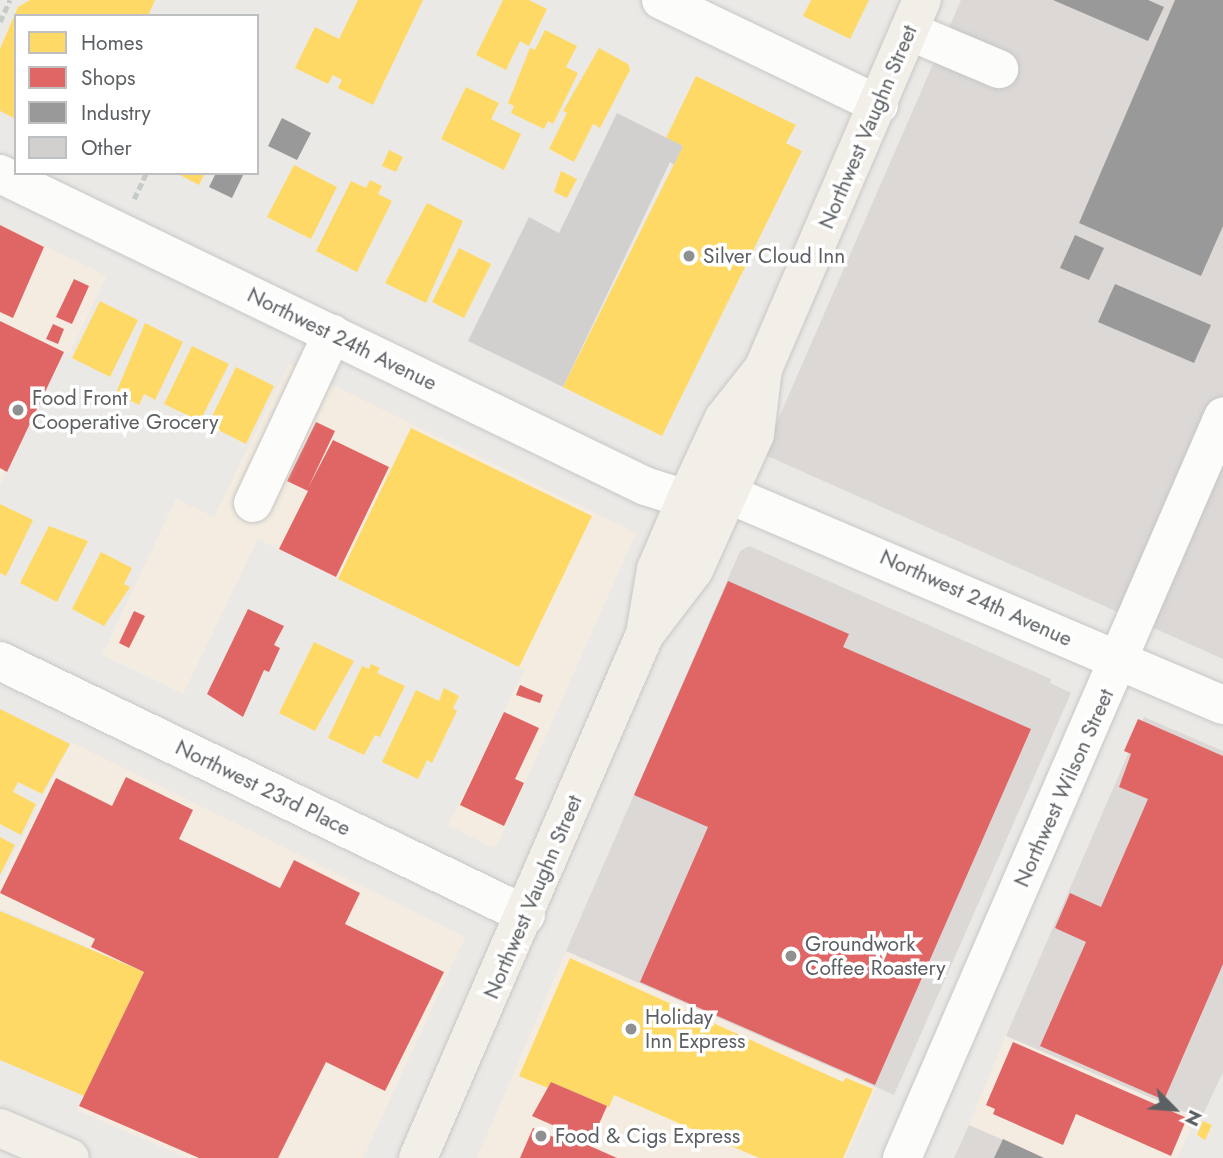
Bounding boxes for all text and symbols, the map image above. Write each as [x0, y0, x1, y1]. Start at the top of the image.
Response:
legend [14, 14, 259, 175]
street label: Northwest Vaughn Street [814, 21, 922, 233]
text: Homes [81, 28, 143, 58]
text: Shops [81, 63, 135, 93]
text: Industry [81, 98, 151, 128]
text: Other [81, 133, 132, 163]
place label: Silver Cloud Inn [703, 243, 845, 269]
marker: Silver Cloud Inn [681, 248, 697, 264]
street label: Northwest 24th Avenue [243, 282, 441, 396]
place label: Food Front Cooperative Grocery [32, 385, 219, 435]
marker: Food Front Cooperative Grocery [10, 402, 26, 418]
street label: Northwest 24th Avenue [876, 544, 1076, 652]
street label: Northwest Wilson Street [1009, 685, 1119, 891]
street label: Northwest 23rd Place [171, 735, 355, 841]
street label: Northwest Vaughn Street [479, 791, 587, 1003]
place label: Groundwork Coffee Roastery [805, 931, 946, 981]
marker: Groundwork Coffee Roastery [783, 948, 799, 964]
place label: Holiday Inn Express [645, 1004, 745, 1054]
marker: Holiday Inn Express [623, 1021, 639, 1037]
north arrow [1139, 1074, 1209, 1144]
text: N [1178, 1106, 1209, 1131]
place label: Food & Cigs Express [555, 1123, 740, 1149]
marker: Food & Cigs Express [533, 1128, 549, 1144]

